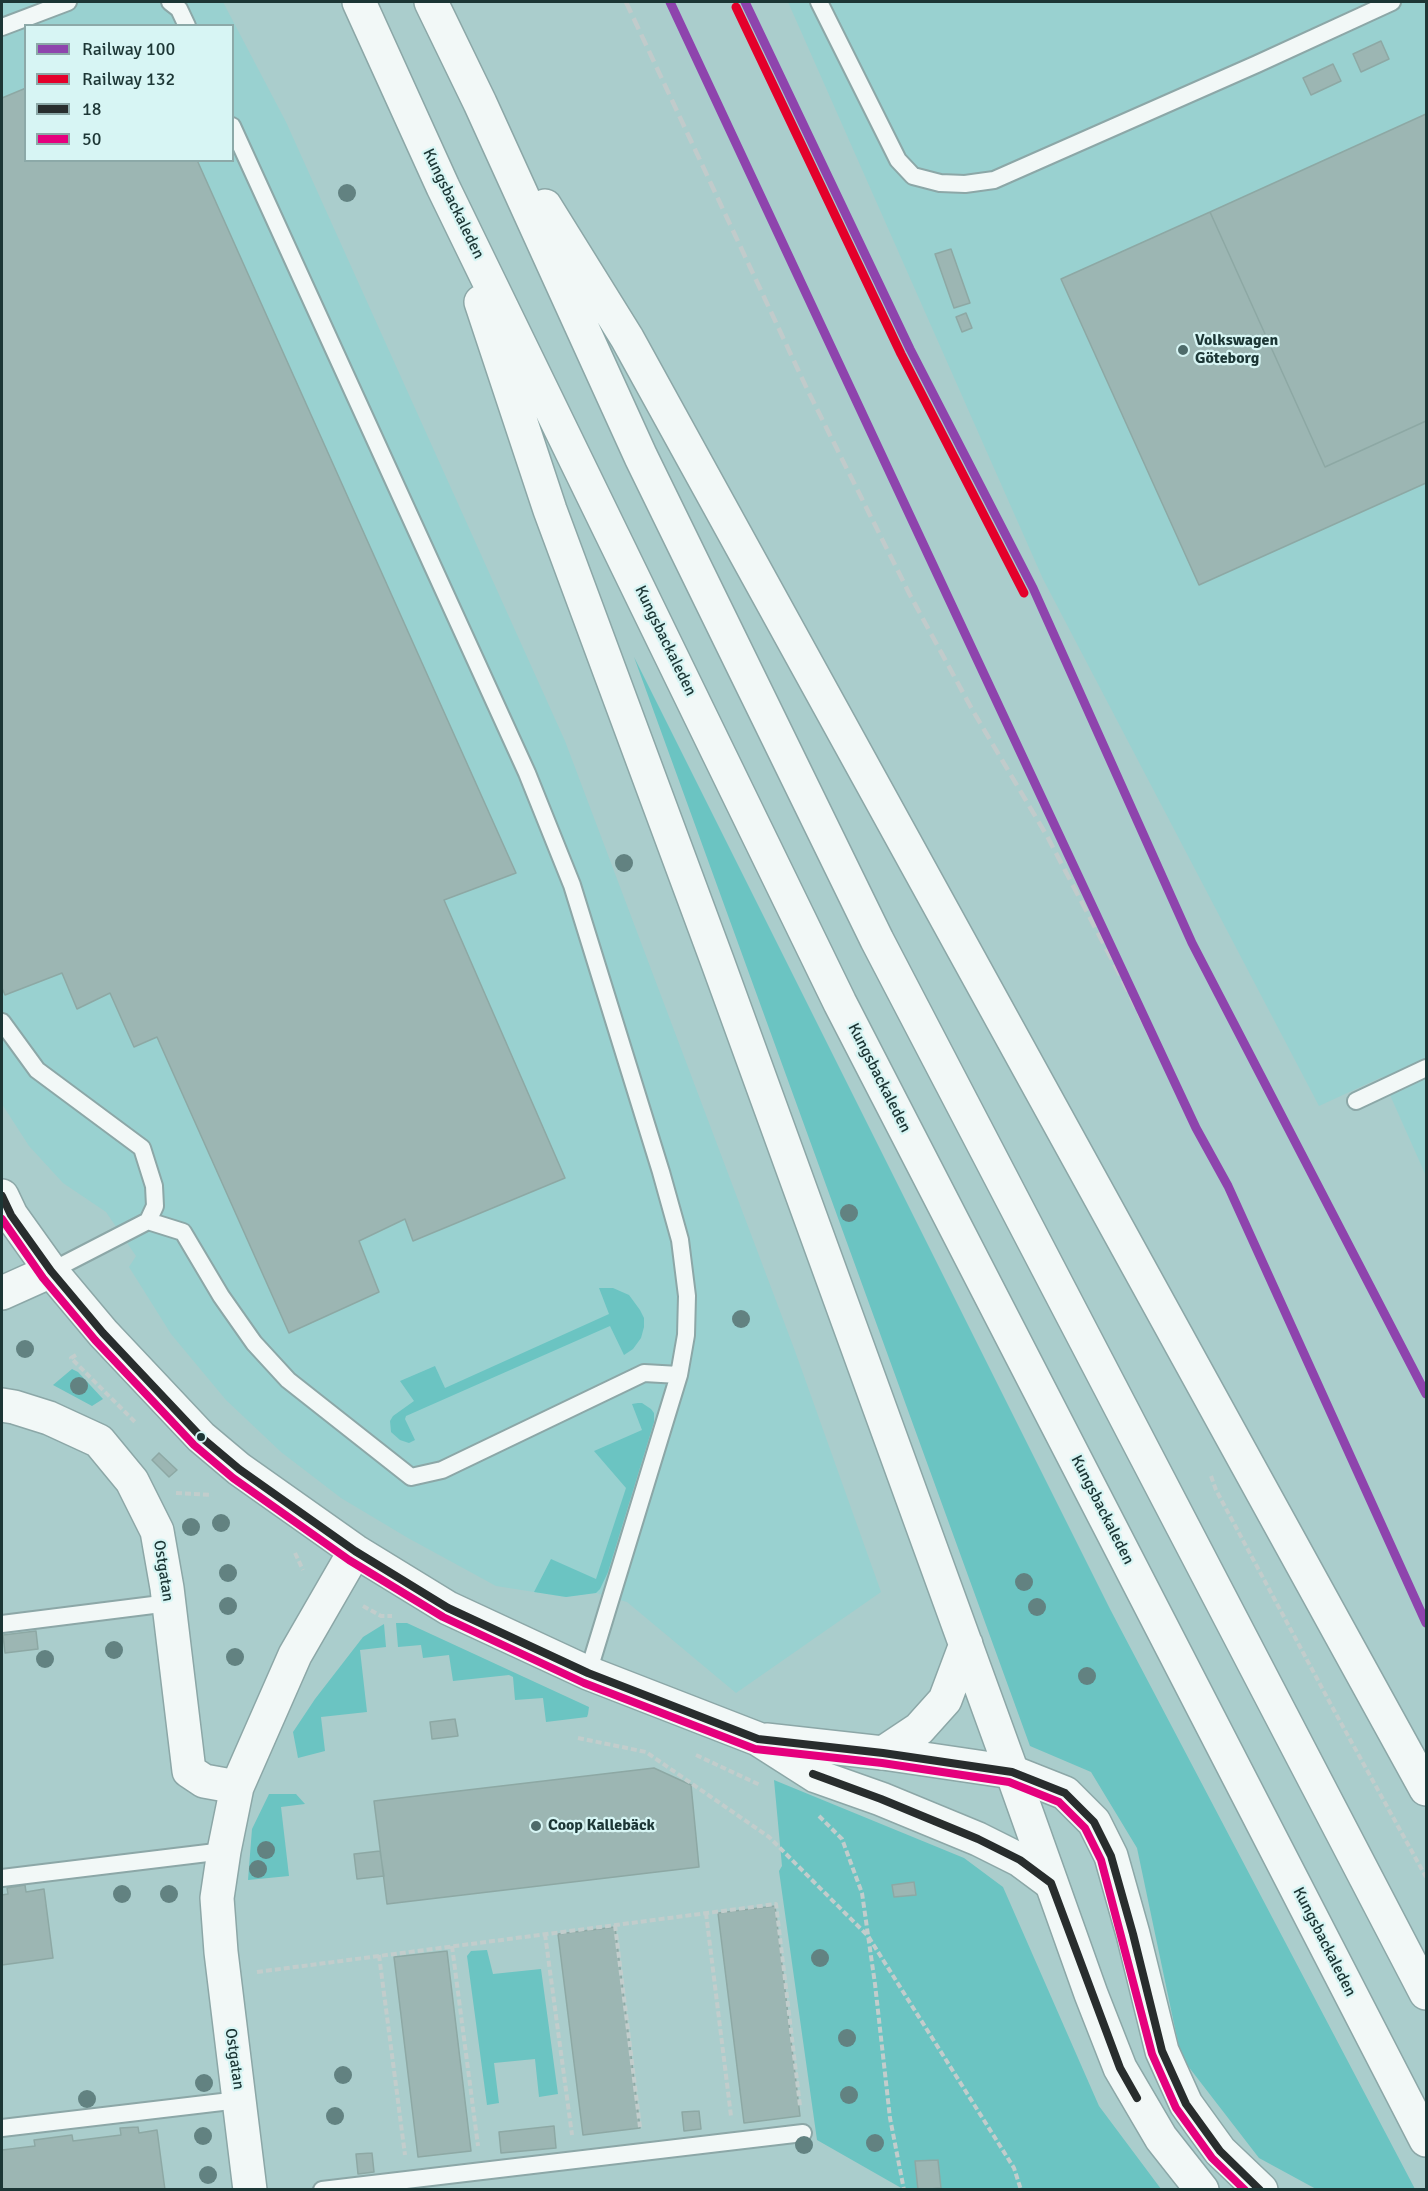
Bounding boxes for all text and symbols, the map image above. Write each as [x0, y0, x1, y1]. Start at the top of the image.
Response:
legend [24, 24, 234, 162]
text: Railway 100 [82, 38, 175, 60]
text: Railway 132 [82, 68, 175, 90]
text: 18 [82, 98, 101, 120]
text: 50 [82, 128, 101, 150]
street label: Kungsbackaleden [418, 146, 488, 262]
place label: Volkswagen Göteborg [1195, 331, 1278, 369]
marker: Volkswagen Göteborg [1176, 343, 1190, 357]
street label: Kungsbackaleden [630, 583, 700, 699]
street label: Kungsbackaleden [843, 1020, 915, 1136]
unlabelled marker [195, 1431, 207, 1443]
street label: Kungsbackaleden [1066, 1452, 1138, 1568]
street label: Ostgatan [149, 1539, 177, 1603]
place label: Coop Kallebäck [548, 1816, 655, 1836]
marker: Coop Kallebäck [529, 1819, 543, 1833]
street label: Kungsbackaleden [1288, 1884, 1360, 2000]
street label: Ostgatan [220, 2027, 248, 2091]

